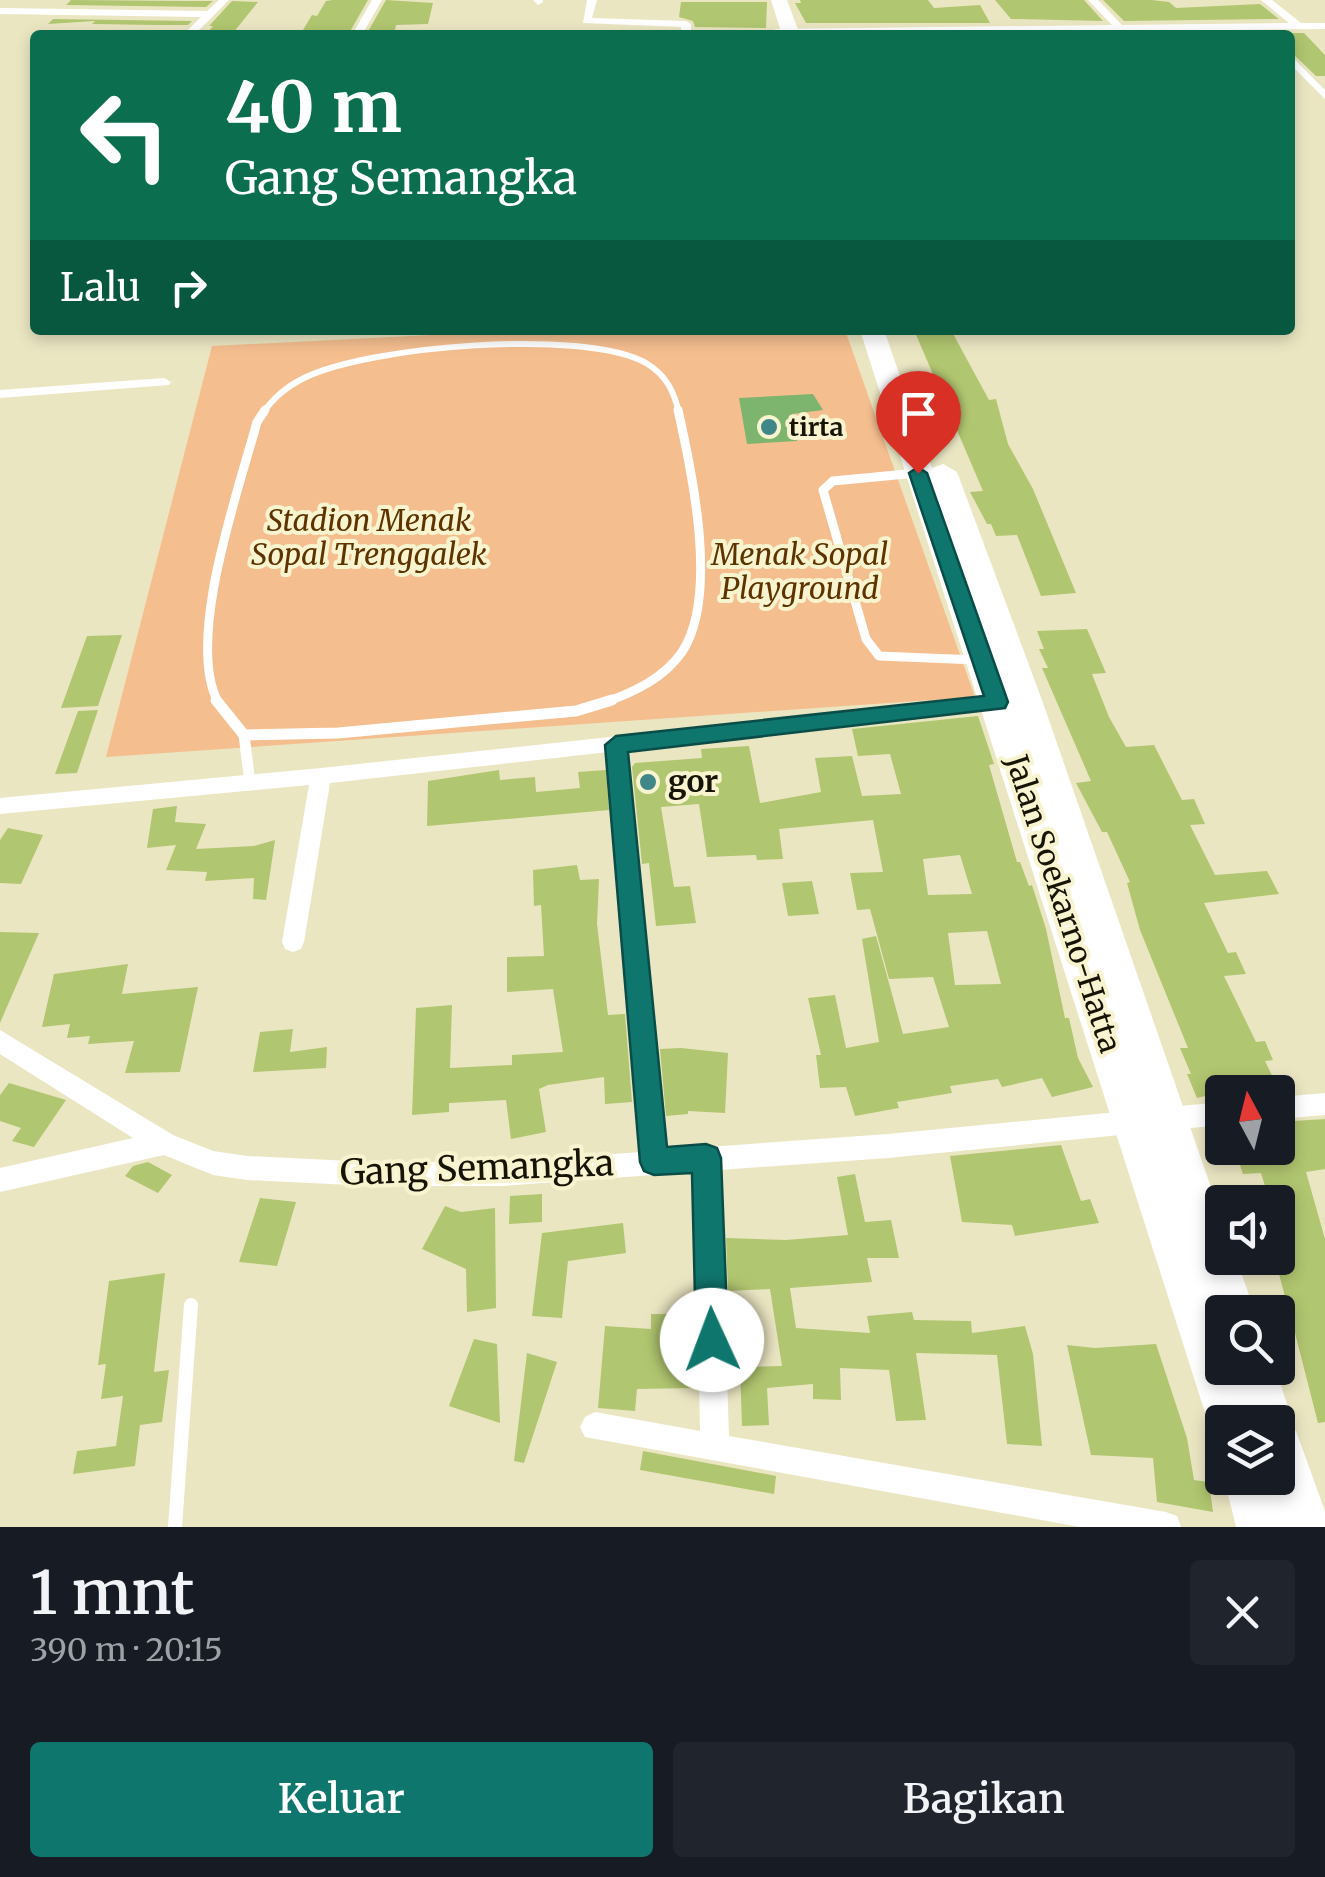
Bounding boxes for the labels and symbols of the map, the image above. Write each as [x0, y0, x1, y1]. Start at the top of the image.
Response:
pin [876, 371, 961, 474]
place label: tirta [789, 411, 843, 443]
marker: tirta [758, 416, 780, 438]
park label: Stadion Menak Sopal Trenggalek [251, 501, 487, 573]
park label: Menak Sopal Playground [710, 535, 888, 607]
street label: Jalan Soekarno-Hatta [998, 749, 1130, 1057]
place label: gor [668, 762, 718, 800]
marker: gor [637, 771, 659, 793]
north arrow [1205, 1075, 1295, 1165]
street label: Gang Semangka [339, 1141, 615, 1195]
position arrow [660, 1288, 764, 1392]

